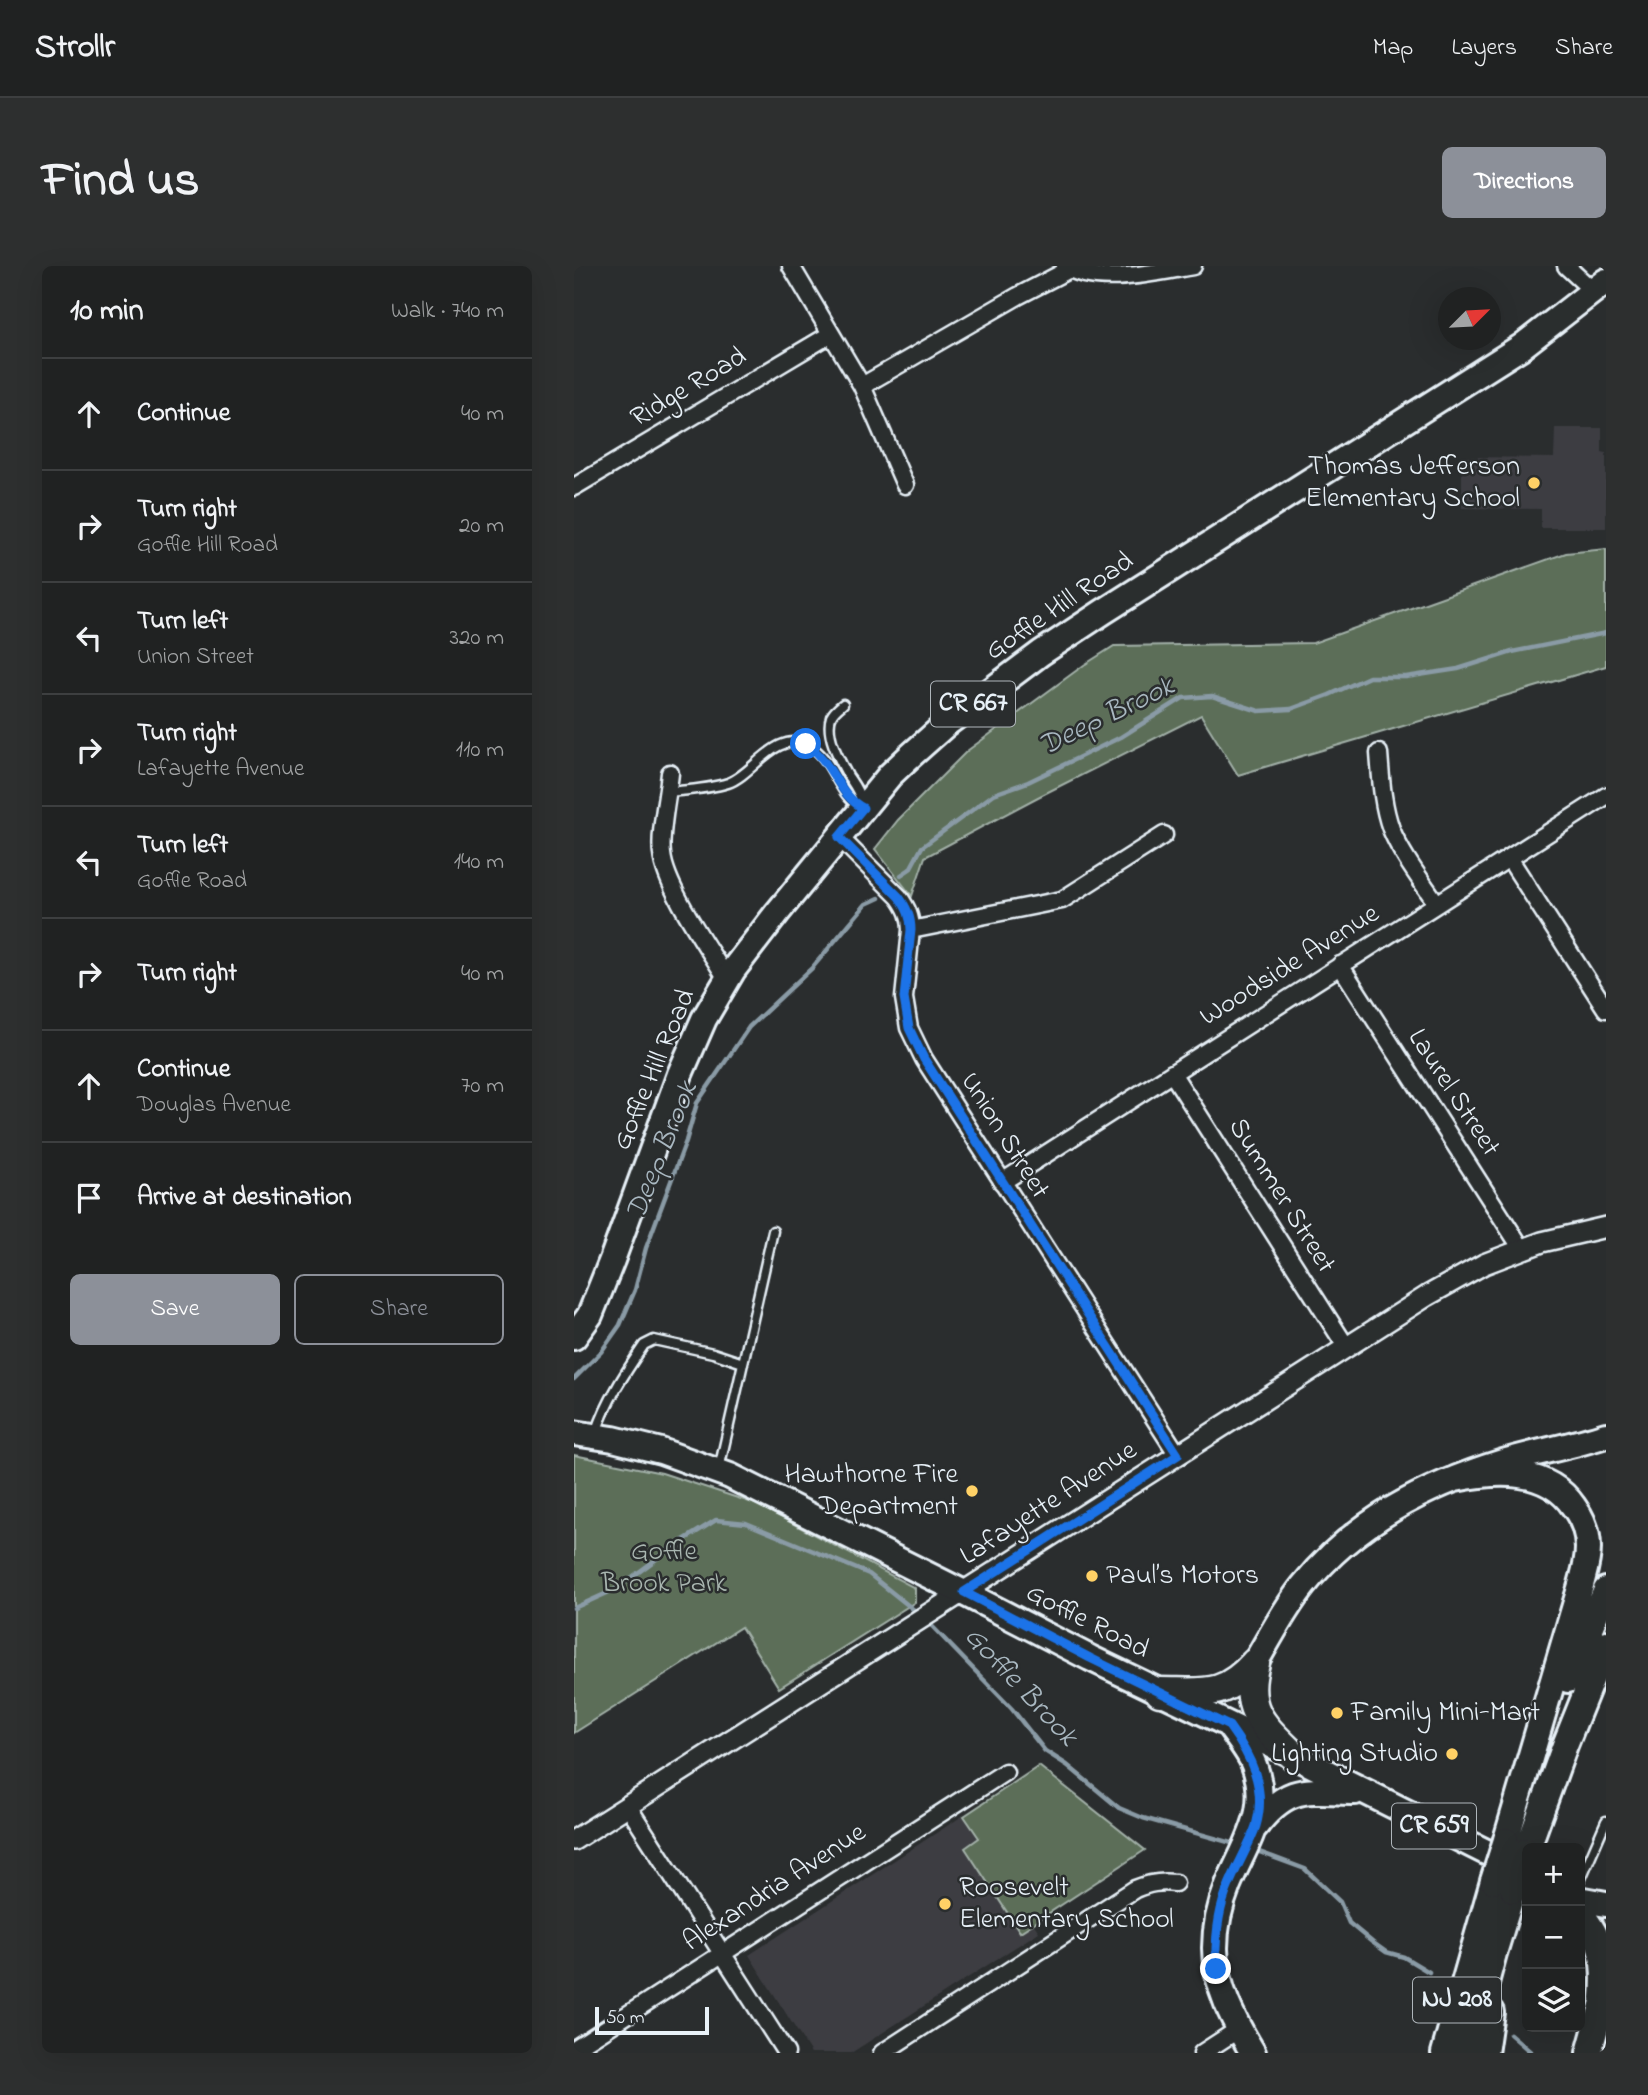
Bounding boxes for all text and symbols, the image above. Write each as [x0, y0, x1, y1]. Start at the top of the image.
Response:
text: Strollr [35, 24, 115, 72]
text: Map [1373, 31, 1413, 66]
text: Layers [1451, 31, 1517, 66]
text: Share [1555, 31, 1613, 66]
text: Find us [42, 146, 199, 218]
button: Directions [1442, 147, 1606, 218]
north arrow [1438, 287, 1501, 350]
text: 10 min [70, 290, 143, 334]
text: Walk · 740 m [391, 295, 504, 328]
street label: Ridge Road [623, 337, 755, 439]
icon: ahead [70, 395, 108, 433]
text: Continue [137, 395, 230, 433]
text: 40 m [461, 398, 504, 431]
place label: Thomas Jefferson Elementary School [1305, 447, 1520, 520]
marker: Thomas Jefferson Elementary School [1526, 475, 1542, 491]
text: Turn right [137, 491, 237, 529]
icon: right [70, 507, 108, 545]
text: 20 m [459, 510, 504, 543]
text: Goffle Hill Road [137, 529, 278, 562]
street label: Goffle Hill Road [977, 542, 1143, 672]
text: Turn left [137, 603, 228, 641]
icon: left [70, 619, 108, 657]
text: 320 m [450, 622, 504, 655]
text: Union Street [137, 641, 254, 674]
water label: Deep Brook [1032, 664, 1184, 769]
road number: CR 667 [931, 682, 1015, 726]
text: Turn right [137, 715, 237, 753]
route start [790, 728, 821, 759]
icon: right [70, 731, 108, 769]
text: 110 m [456, 734, 504, 767]
text: Lafayette Avenue [137, 753, 304, 786]
text: Turn left [137, 827, 228, 865]
icon: left [70, 843, 108, 881]
text: 140 m [454, 846, 504, 879]
text: Goffle Road [137, 865, 247, 898]
street label: Woodside Avenue [1192, 894, 1388, 1038]
icon: right [70, 955, 108, 993]
text: Turn right [137, 955, 237, 993]
text: 40 m [461, 958, 504, 991]
street label: Goffle Hill Road [603, 983, 707, 1157]
street label: Laurel Street [1396, 1021, 1510, 1165]
text: Continue [137, 1051, 230, 1089]
street label: Union Street [949, 1065, 1059, 1207]
icon: ahead [70, 1067, 108, 1105]
text: 70 m [461, 1070, 504, 1103]
water label: Deep Brook [615, 1074, 711, 1227]
text: Douglas Avenue [137, 1089, 291, 1122]
street label: Summer Street [1217, 1110, 1345, 1282]
icon: arrive [70, 1179, 108, 1217]
text: Arrive at destination [137, 1179, 352, 1217]
button: Save [70, 1274, 280, 1345]
button: Share [294, 1274, 504, 1345]
street label: Lafayette Avenue [952, 1431, 1146, 1577]
place label: Hawthorne Fire Department [785, 1455, 958, 1528]
marker: Hawthorne Fire Department [964, 1483, 980, 1499]
park label: Goffle Brook Park [600, 1532, 728, 1605]
place label: Paul’s Motors [1106, 1556, 1259, 1597]
marker: Paul’s Motors [1084, 1568, 1100, 1584]
street label: Goffle Road [1018, 1573, 1156, 1671]
water label: Goffle Brook [952, 1617, 1089, 1759]
place label: Family Mini-Mart [1350, 1693, 1540, 1734]
marker: Family Mini-Mart [1329, 1705, 1345, 1721]
place label: Lighting Studio [1271, 1734, 1438, 1775]
marker: Lighting Studio [1444, 1746, 1460, 1762]
road number: CR 659 [1392, 1804, 1476, 1848]
street label: Alexandria Avenue [675, 1813, 875, 1963]
map controls [1522, 1843, 1585, 2032]
button: + [1522, 1843, 1585, 1906]
place label: Roosevelt Elementary School [959, 1868, 1174, 1941]
marker: Roosevelt Elementary School [937, 1896, 953, 1912]
button: − [1522, 1906, 1585, 1969]
route end [1200, 1953, 1231, 1984]
button: layers [1522, 1969, 1585, 2032]
road number: NJ 208 [1413, 1978, 1501, 2022]
scale bar [595, 2004, 709, 2036]
text: 50 m [606, 2005, 645, 2032]

